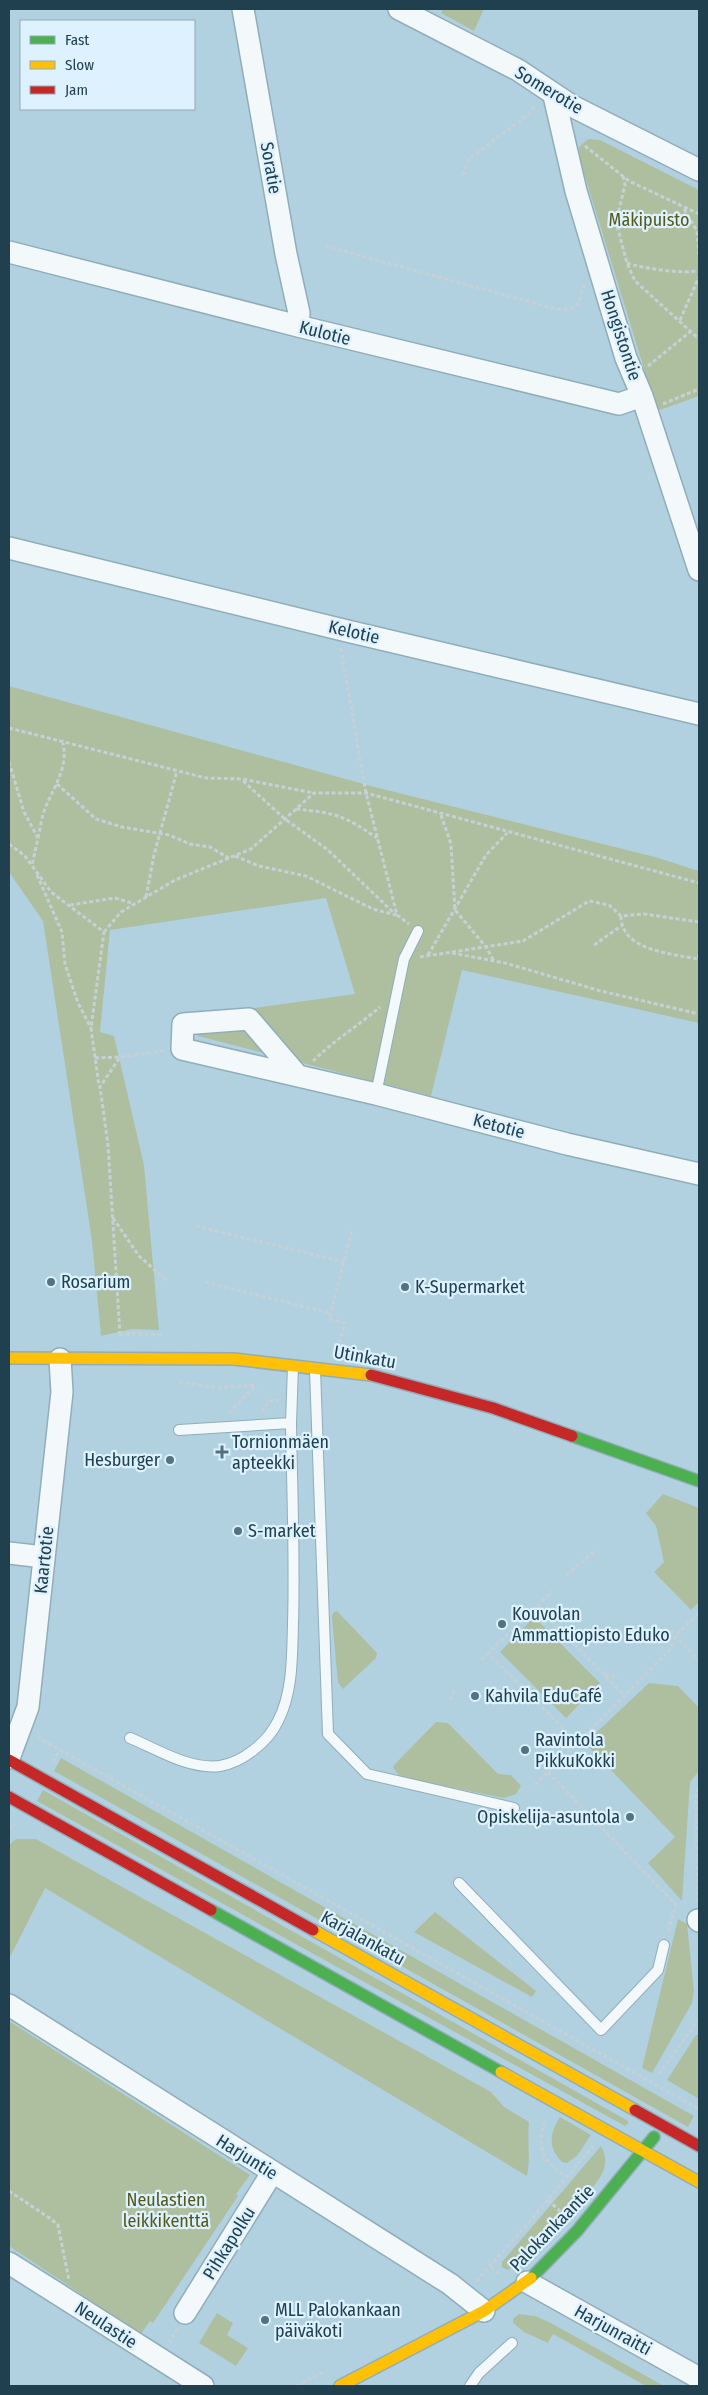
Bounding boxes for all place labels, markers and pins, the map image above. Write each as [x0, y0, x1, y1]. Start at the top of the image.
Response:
place label: Rosarium [61, 1271, 130, 1293]
marker: Rosarium [45, 1276, 57, 1288]
place label: K-Supermarket [415, 1276, 525, 1298]
marker: K-Supermarket [399, 1281, 411, 1293]
place label: Tornionmäen apteekki [232, 1431, 329, 1474]
marker: Tornionmäen apteekki [216, 1446, 228, 1458]
place label: Hesburger [84, 1449, 161, 1471]
marker: Hesburger [164, 1454, 176, 1466]
place label: S-market [248, 1520, 316, 1542]
marker: S-market [232, 1525, 244, 1537]
place label: Kouvolan Ammattiopisto Eduko [512, 1603, 670, 1646]
marker: Kouvolan Ammattiopisto Eduko [496, 1618, 508, 1630]
place label: Kahvila EduCafé [485, 1685, 602, 1707]
marker: Kahvila EduCafé [469, 1690, 481, 1702]
place label: Ravintola PikkuKokki [535, 1729, 615, 1772]
marker: Ravintola PikkuKokki [519, 1744, 531, 1756]
place label: Opiskelija-asuntola [477, 1806, 620, 1828]
marker: Opiskelija-asuntola [624, 1811, 636, 1823]
place label: MLL Palokankaan päiväkoti [275, 2299, 401, 2342]
marker: MLL Palokankaan päiväkoti [259, 2314, 271, 2326]

